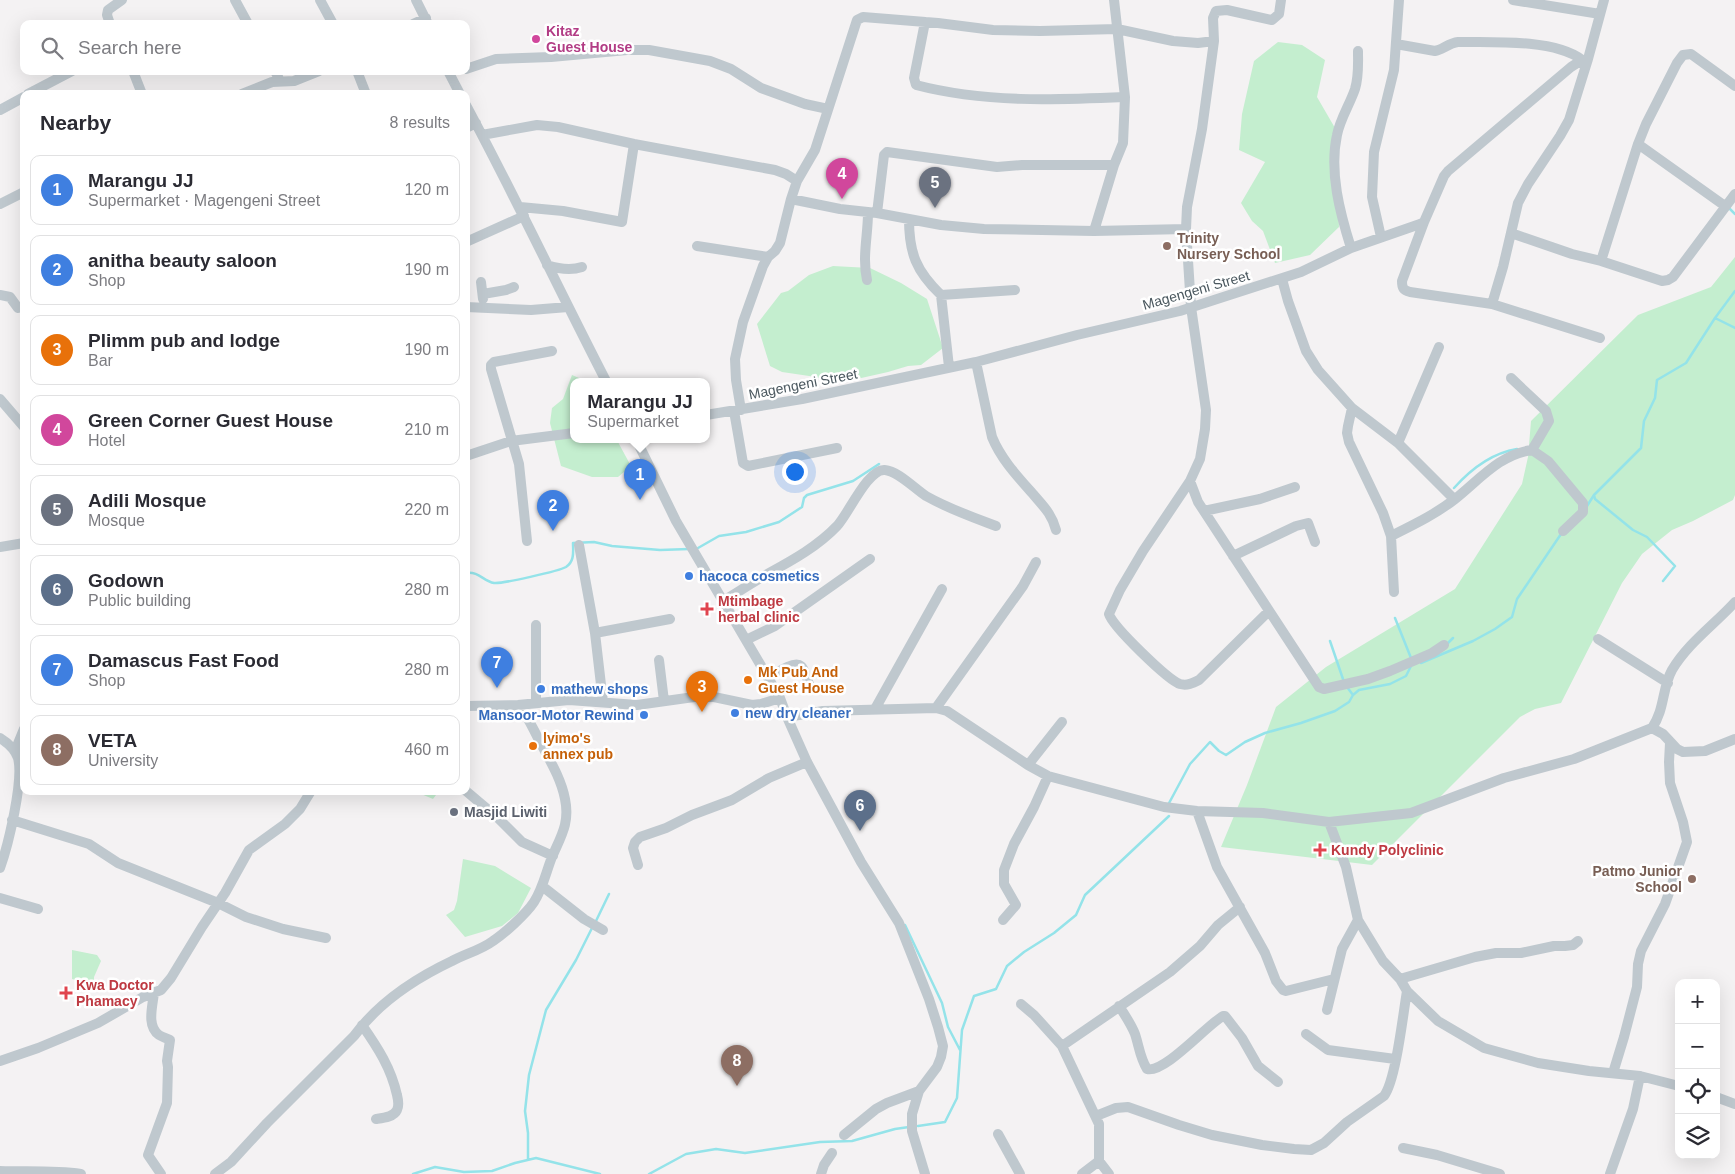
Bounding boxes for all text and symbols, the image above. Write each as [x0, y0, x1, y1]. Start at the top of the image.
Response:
search box [20, 20, 470, 75]
place label: Kitaz Guest House [546, 23, 633, 55]
marker: Kitaz Guest House [530, 33, 542, 45]
icon: search [38, 34, 66, 62]
text: Search here [78, 37, 182, 58]
text: Nearby [40, 111, 111, 134]
text: 8 results [390, 114, 450, 131]
pin: 4 [826, 158, 858, 199]
pin: 5 [919, 167, 951, 208]
text: Marangu JJ [88, 170, 194, 191]
text: 1 [53, 181, 61, 198]
text: 120 m [405, 181, 449, 198]
text: Supermarket · Magengeni Street [88, 192, 320, 209]
place label: Trinity Nursery School [1177, 230, 1280, 262]
marker: Trinity Nursery School [1161, 240, 1173, 252]
text: anitha beauty saloon [88, 250, 277, 271]
text: 2 [53, 261, 61, 278]
text: 190 m [405, 261, 449, 278]
street label: Magengeni Street [1141, 267, 1251, 313]
text: Shop [88, 272, 125, 289]
text: Plimm pub and lodge [88, 330, 280, 351]
text: 3 [53, 341, 61, 358]
text: 190 m [405, 341, 449, 358]
text: Bar [88, 352, 113, 369]
street label: Magengeni Street [747, 366, 859, 402]
popup [570, 378, 710, 443]
text: Marangu JJ [587, 391, 693, 412]
text: Green Corner Guest House [88, 410, 333, 431]
text: Supermarket [587, 413, 679, 430]
text: 4 [53, 421, 61, 438]
text: 210 m [405, 421, 449, 438]
text: Hotel [88, 432, 125, 449]
pin: 1 [624, 459, 656, 500]
your location [782, 459, 808, 485]
text: Adili Mosque [88, 490, 206, 511]
pin: 2 [537, 490, 569, 531]
text: 5 [53, 501, 61, 518]
text: 220 m [405, 501, 449, 518]
text: Mosque [88, 512, 145, 529]
place label: hacoca cosmetics [699, 568, 820, 584]
text: Godown [88, 570, 164, 591]
marker: hacoca cosmetics [683, 570, 695, 582]
text: 6 [53, 581, 61, 598]
text: 280 m [405, 581, 449, 598]
text: Public building [88, 592, 191, 609]
place label: Mtimbage herbal clinic [718, 593, 800, 625]
marker: Mtimbage herbal clinic [700, 602, 714, 616]
pin: 7 [481, 647, 513, 688]
text: Damascus Fast Food [88, 650, 279, 671]
text: 7 [53, 661, 61, 678]
text: 280 m [405, 661, 449, 678]
place label: Mk Pub And Guest House [758, 664, 845, 696]
pin: 3 [686, 671, 718, 712]
text: Shop [88, 672, 125, 689]
marker: Mk Pub And Guest House [742, 674, 754, 686]
place label: mathew shops [551, 681, 648, 697]
marker: mathew shops [535, 683, 547, 695]
place label: new dry cleaner [745, 705, 851, 721]
place label: Mansoor-Motor Rewind [478, 707, 634, 723]
marker: new dry cleaner [729, 707, 741, 719]
marker: Mansoor-Motor Rewind [638, 709, 650, 721]
text: VETA [88, 730, 137, 751]
place label: lyimo's annex pub [543, 730, 613, 762]
marker: lyimo's annex pub [527, 740, 539, 752]
text: 8 [53, 741, 61, 758]
text: 460 m [405, 741, 449, 758]
text: University [88, 752, 158, 769]
pin: 6 [844, 790, 876, 831]
place label: Masjid Liwiti [464, 804, 547, 820]
marker: Masjid Liwiti [448, 806, 460, 818]
place label: Kundy Polyclinic [1331, 842, 1444, 858]
marker: Kundy Polyclinic [1313, 843, 1327, 857]
place label: Patmo Junior School [1593, 863, 1683, 895]
marker: Patmo Junior School [1686, 873, 1698, 885]
place label: Kwa Doctor Phamacy [76, 977, 154, 1009]
map controls [1675, 979, 1720, 1159]
button: + [1675, 979, 1720, 1024]
marker: Kwa Doctor Phamacy [60, 987, 72, 999]
button: − [1675, 1024, 1720, 1069]
pin: 8 [721, 1045, 753, 1086]
button: locate [1675, 1069, 1720, 1114]
button: layers [1675, 1114, 1720, 1159]

